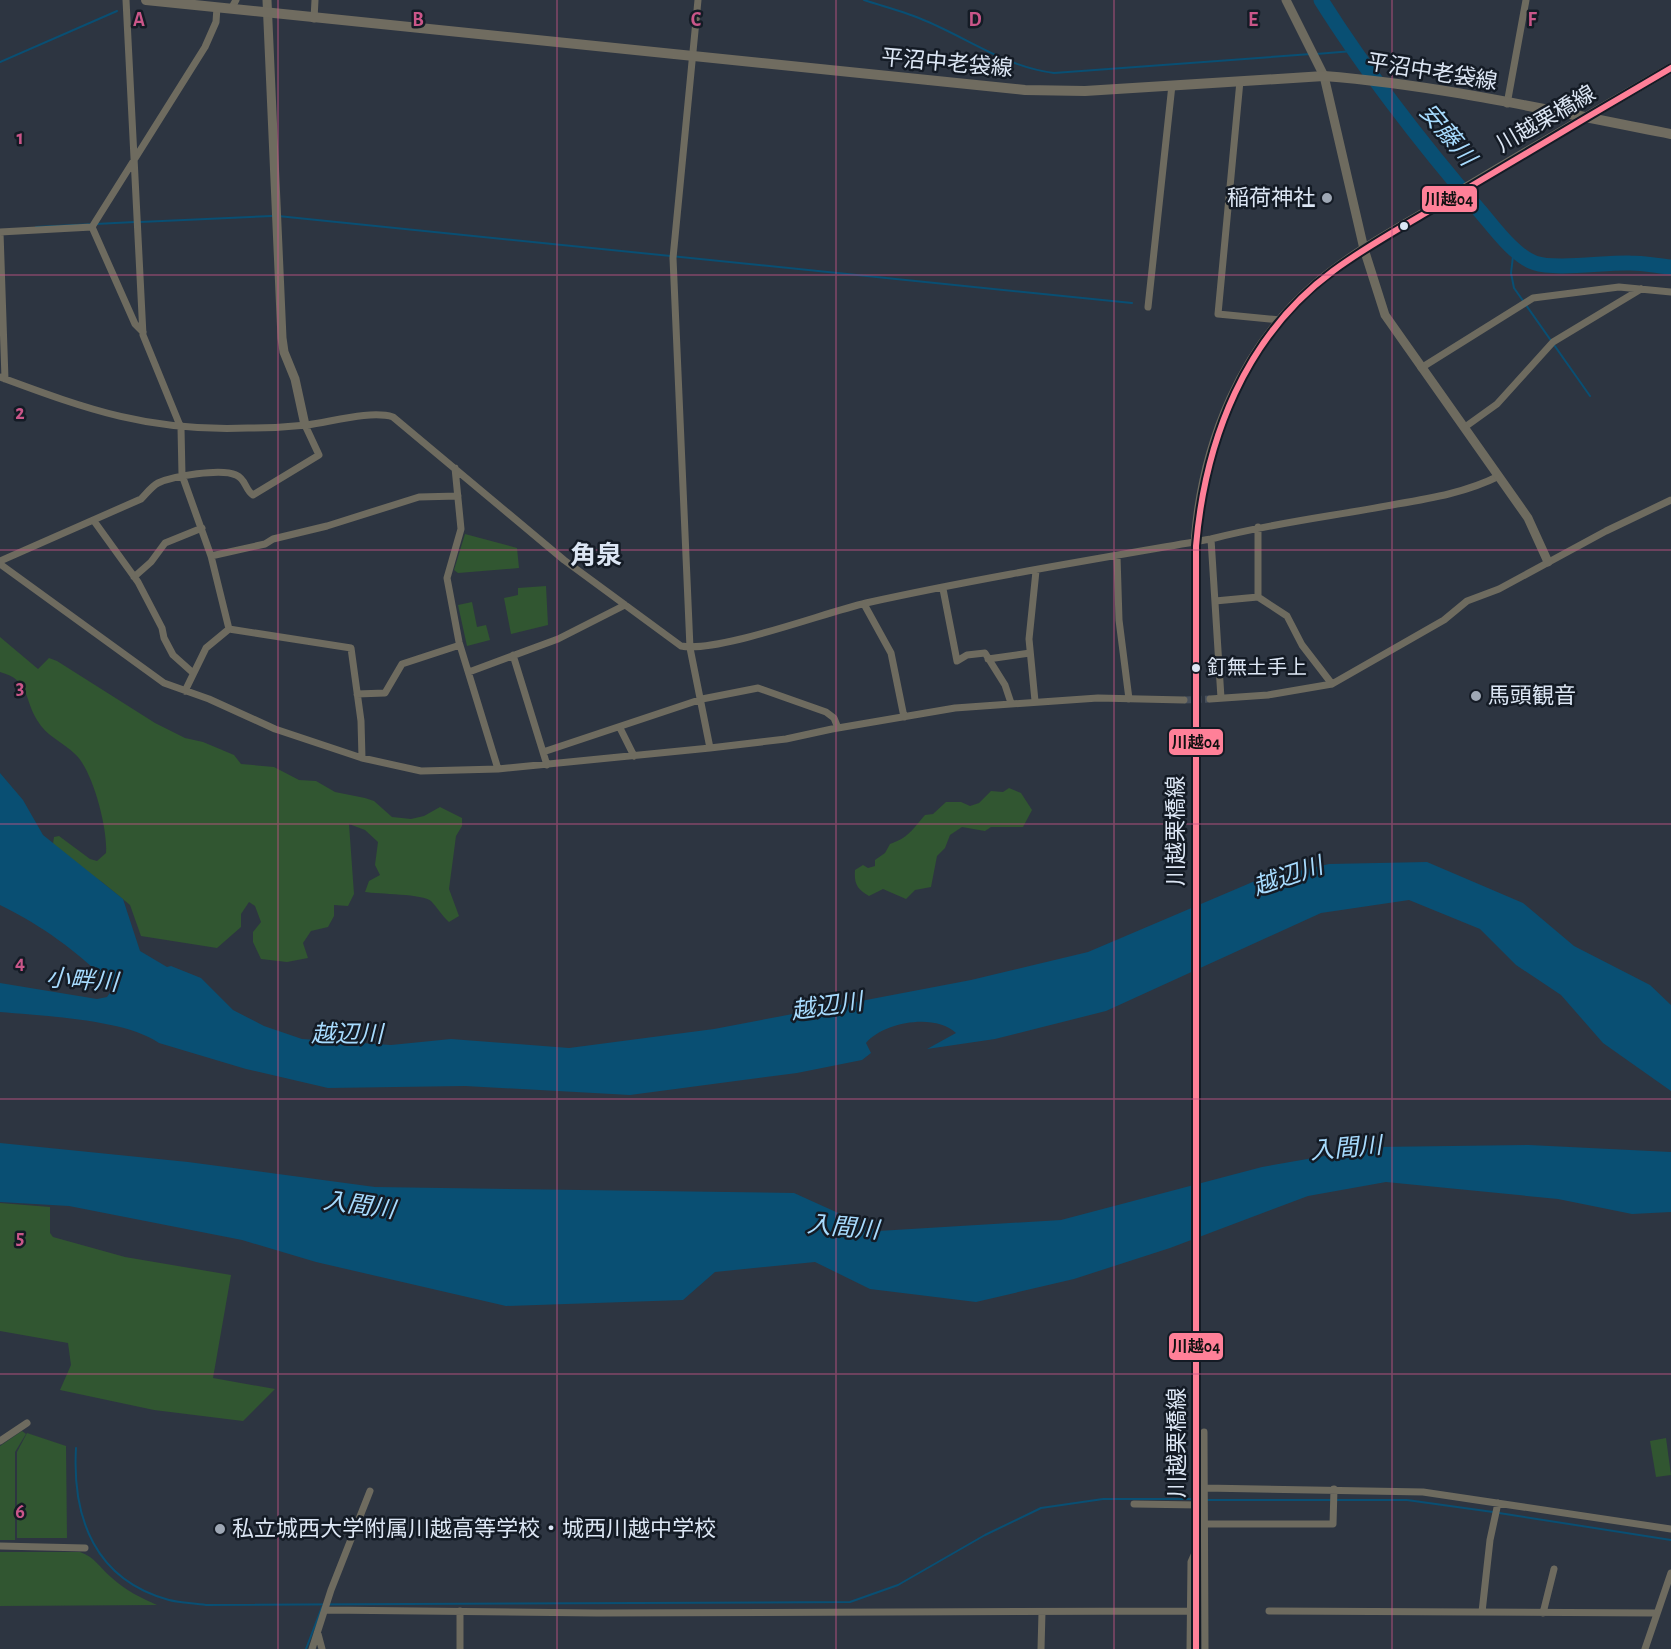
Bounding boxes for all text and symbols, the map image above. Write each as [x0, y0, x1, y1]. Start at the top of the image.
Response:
text: A [133, 10, 145, 30]
text: B [412, 10, 424, 30]
text: C [691, 10, 702, 30]
text: D [968, 10, 982, 30]
text: E [1248, 10, 1258, 30]
text: F [1527, 10, 1537, 30]
street label: 平沼中老袋線 [880, 45, 1014, 80]
street label: 平沼中老袋線 [1365, 50, 1499, 93]
street label: 川越栗橋線 [1492, 81, 1599, 156]
water label: 安藤川 [1415, 98, 1483, 173]
text: 1 [16, 128, 24, 148]
line badge: 川越04 [1421, 185, 1478, 213]
place label: 稲荷神社 [1227, 186, 1315, 209]
text: 川越04 [1425, 190, 1473, 208]
marker: 稲荷神社 [1320, 191, 1334, 205]
unlabelled marker [1398, 220, 1410, 232]
text: 2 [15, 403, 25, 423]
district label: 角泉 [570, 541, 622, 569]
place label: 釘無土手上 [1207, 657, 1307, 678]
marker: 釘無土手上 [1190, 662, 1202, 674]
text: 3 [16, 678, 24, 698]
place label: 馬頭観音 [1488, 684, 1576, 707]
marker: 馬頭観音 [1469, 689, 1483, 703]
line badge: 川越04 [1168, 728, 1224, 756]
text: 川越04 [1172, 733, 1220, 751]
street label: 川越栗橋線 [1164, 776, 1187, 886]
water label: 越辺川 [1249, 851, 1329, 900]
text: 4 [15, 953, 25, 973]
water label: 小畔川 [45, 965, 122, 996]
water label: 越辺川 [789, 988, 867, 1024]
water label: 越辺川 [311, 1021, 386, 1047]
water label: 入間川 [1309, 1133, 1386, 1164]
water label: 入間川 [322, 1188, 399, 1223]
water label: 入間川 [806, 1212, 883, 1243]
text: 5 [16, 1228, 24, 1248]
line badge: 川越04 [1168, 1332, 1224, 1361]
text: 川越04 [1172, 1337, 1220, 1355]
street label: 川越栗橋線 [1165, 1388, 1188, 1498]
text: 6 [15, 1502, 25, 1522]
place label: 私立城西大学附属川越高等学校・城西川越中学校 [232, 1517, 716, 1540]
marker: 私立城西大学附属川越高等学校・城西川越中学校 [213, 1522, 227, 1536]

